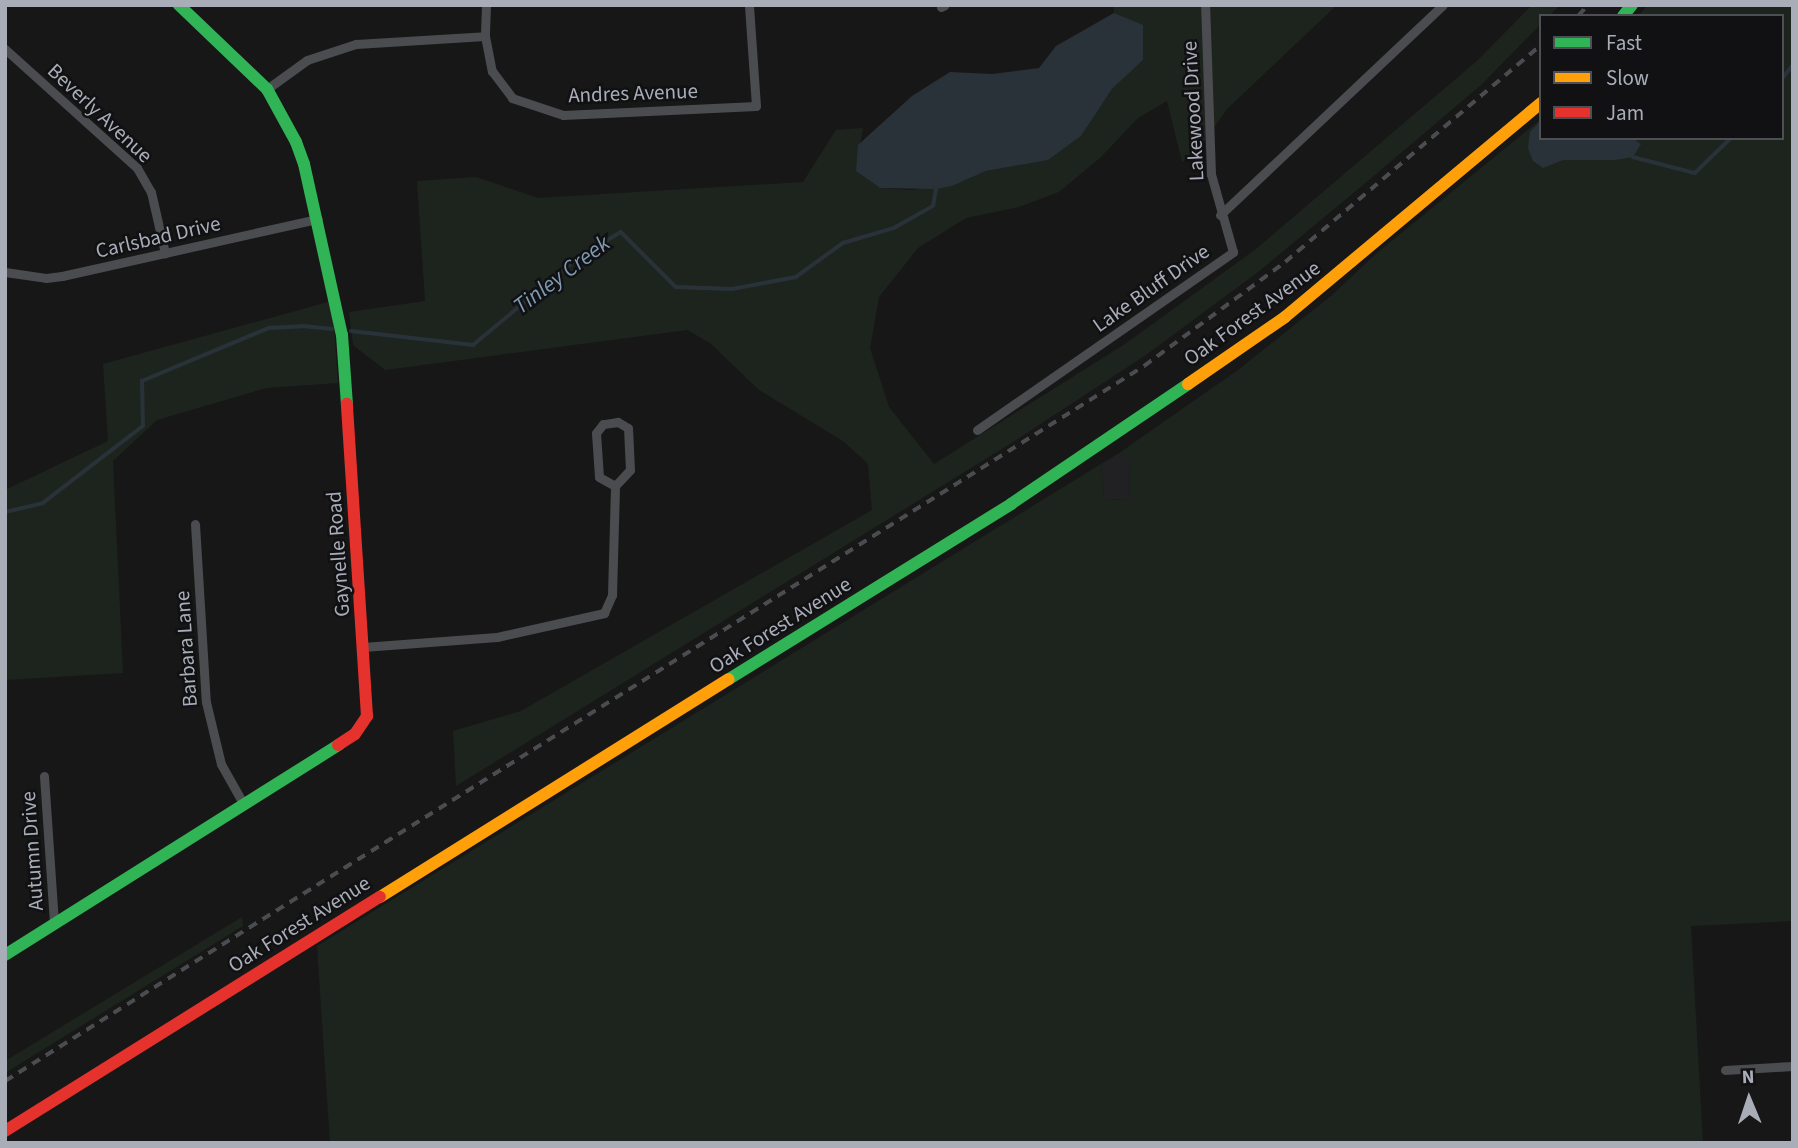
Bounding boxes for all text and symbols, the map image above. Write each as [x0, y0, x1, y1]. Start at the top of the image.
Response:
legend [1539, 14, 1784, 140]
text: Fast [1606, 28, 1642, 58]
street label: Lakewood Drive [1177, 40, 1209, 182]
street label: Beverly Avenue [42, 58, 158, 168]
text: Slow [1606, 63, 1649, 93]
street label: Andres Avenue [568, 78, 698, 108]
text: Jam [1606, 98, 1644, 128]
street label: Carlsbad Drive [93, 210, 223, 264]
water label: Tinley Creek [508, 230, 616, 320]
street label: Lake Bluff Drive [1088, 239, 1214, 337]
street label: Oak Forest Avenue [1179, 255, 1325, 371]
street label: Gaynelle Road [321, 490, 355, 618]
street label: Oak Forest Avenue [704, 571, 856, 679]
street label: Barbara Lane [169, 590, 203, 708]
street label: Autumn Drive [15, 790, 49, 912]
street label: Oak Forest Avenue [223, 870, 375, 978]
north arrow [1714, 1064, 1784, 1134]
text: N [1741, 1064, 1755, 1091]

